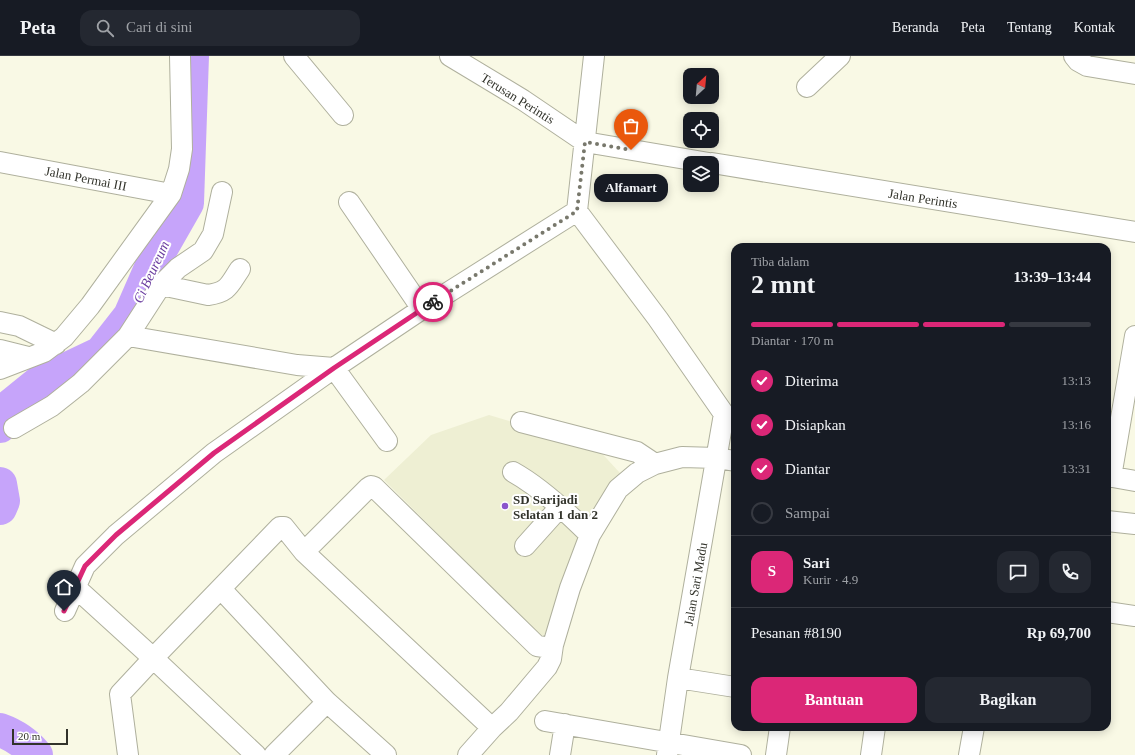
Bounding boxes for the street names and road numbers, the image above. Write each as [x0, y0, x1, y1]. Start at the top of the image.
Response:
street label: Terusan Perintis [478, 70, 557, 127]
street label: Jalan Permai III [44, 163, 128, 194]
street label: Jalan Perintis [887, 186, 959, 211]
street label: Jalan Sari Madu [681, 541, 710, 627]

